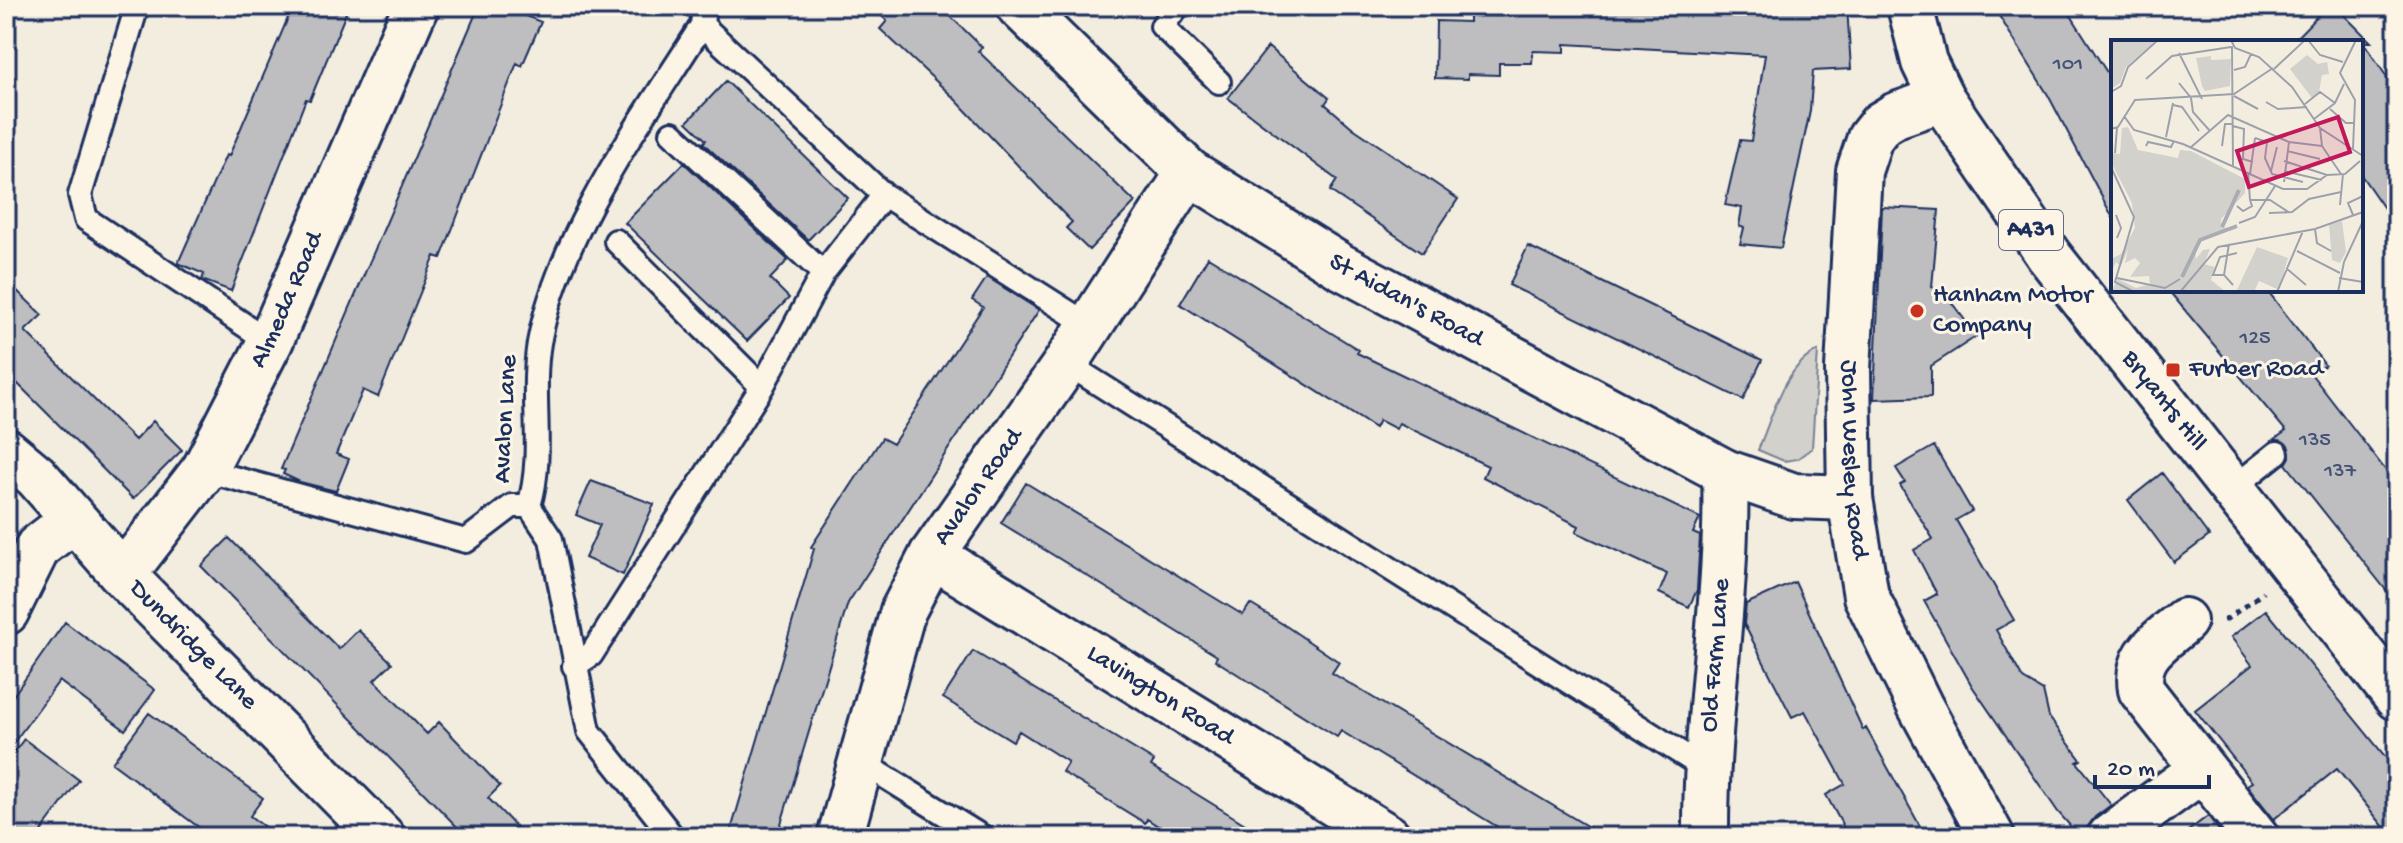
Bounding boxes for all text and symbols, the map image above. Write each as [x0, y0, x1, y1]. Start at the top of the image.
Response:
inset map [2111, 40, 2363, 292]
house number: 101 [2052, 52, 2083, 78]
road number: A431 [1999, 210, 2063, 250]
street label: Almeda Road [244, 226, 332, 373]
street label: St Aidan's Road [1322, 247, 1490, 356]
place label: Hanham Motor Company [1933, 281, 2095, 342]
marker: Hanham Motor Company [1908, 302, 1926, 320]
house number: 125 [2238, 326, 2271, 352]
street label: Bryants Hill [2113, 344, 2213, 458]
street label: Avalon Lane [488, 353, 526, 484]
place label: Furber Road [2188, 355, 2325, 386]
street label: John Wesley Road [1832, 359, 1876, 563]
marker: Furber Road [2164, 361, 2182, 379]
street label: Avalon Road [928, 421, 1032, 552]
house number: 135 [2298, 428, 2331, 454]
house number: 137 [2323, 459, 2356, 485]
street label: Dundridge Lane [120, 572, 264, 718]
street label: Old Farm Lane [1695, 577, 1738, 733]
street label: Lavington Road [1080, 639, 1241, 754]
scale bar [2095, 739, 2209, 789]
text: 20 m [2107, 756, 2155, 785]

